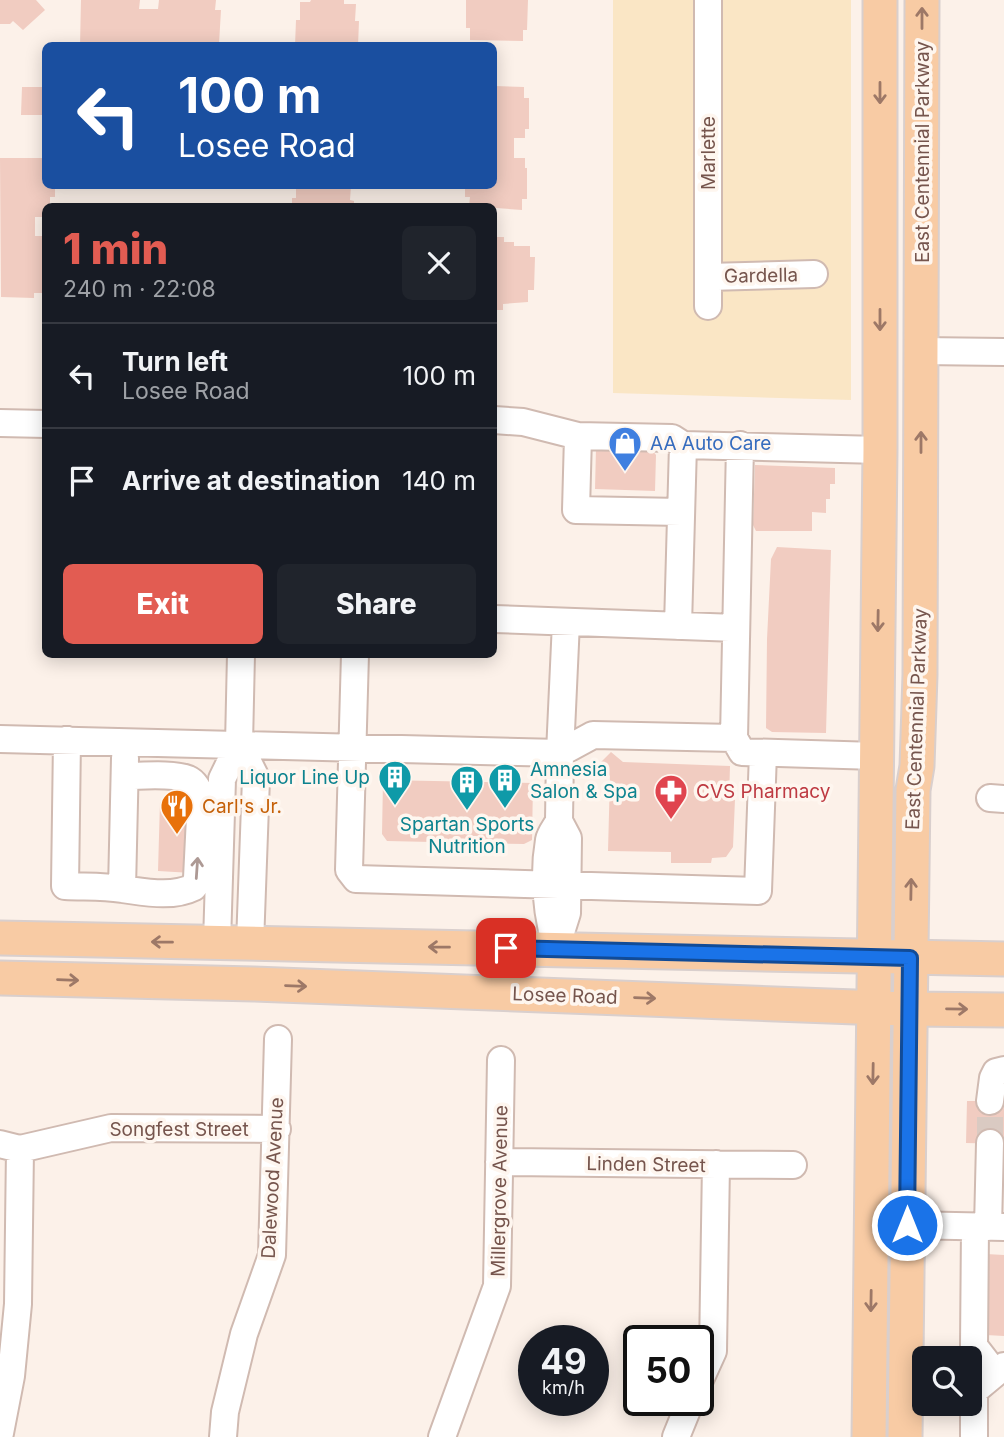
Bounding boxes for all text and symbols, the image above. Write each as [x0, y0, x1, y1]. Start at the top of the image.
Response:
one-way arrow [915, 7, 929, 30]
street label: East Centennial Parkway [911, 41, 934, 263]
text: 100 m [178, 66, 322, 125]
icon: left [63, 70, 154, 161]
one-way arrow [873, 81, 887, 104]
street label: Marlette [697, 116, 720, 190]
text: Losee Road [178, 126, 356, 165]
text: 1 min [63, 223, 168, 274]
button: close [402, 226, 476, 300]
street label: Gardella [724, 263, 798, 288]
text: 240 m · 22:08 [63, 275, 216, 303]
one-way arrow [873, 308, 887, 331]
text: Turn left [122, 346, 228, 377]
icon: left [63, 357, 101, 395]
text: 100 m [403, 360, 476, 391]
text: Losee Road [122, 377, 250, 405]
shop icon: AA Auto Care [606, 424, 644, 473]
one-way arrow [914, 431, 927, 454]
place label: AA Auto Care [650, 432, 771, 455]
icon: arrive [63, 462, 101, 500]
text: Arrive at destination [122, 465, 381, 496]
text: 140 m [402, 465, 476, 496]
button: Exit [63, 564, 263, 644]
button: Share [277, 564, 476, 644]
street label: East Centennial Parkway [901, 607, 932, 830]
one-way arrow [871, 609, 885, 632]
building icon: Liquor Line Up [376, 758, 414, 807]
place label: Amnesia Salon & Spa [530, 758, 638, 803]
building icon: Amnesia Salon & Spa [486, 761, 524, 810]
building icon: Spartan Sports Nutrition [448, 763, 486, 812]
place label: Liquor Line Up [239, 766, 370, 789]
pharmacy icon: CVS Pharmacy [652, 772, 690, 821]
place label: CVS Pharmacy [696, 780, 831, 803]
restaurant icon: Carl's Jr. [158, 787, 196, 836]
place label: Carl's Jr. [202, 795, 282, 818]
place label: Spartan Sports Nutrition [400, 813, 534, 858]
one-way arrow [191, 857, 204, 880]
one-way arrow [904, 878, 918, 901]
pin [476, 918, 536, 978]
icon: arrive [487, 929, 525, 967]
one-way arrow [151, 935, 174, 948]
one-way arrow [427, 940, 450, 954]
one-way arrow [56, 973, 79, 986]
one-way arrow [284, 979, 307, 992]
street label: Losee Road [512, 982, 618, 1009]
one-way arrow [634, 992, 657, 1005]
one-way arrow [945, 1002, 968, 1016]
one-way arrow [866, 1062, 880, 1085]
street label: Dalewood Avenue [257, 1097, 288, 1259]
street label: Millergrove Avenue [487, 1105, 512, 1277]
street label: Songfest Street [109, 1118, 249, 1141]
street label: Linden Street [586, 1152, 706, 1177]
position arrow [870, 1188, 944, 1262]
one-way arrow [864, 1290, 877, 1313]
speed limit sign: 50 [623, 1325, 714, 1416]
text: 49 [540, 1340, 587, 1382]
map controls [912, 1346, 982, 1416]
button: search [912, 1346, 982, 1416]
text: km/h [542, 1377, 585, 1398]

